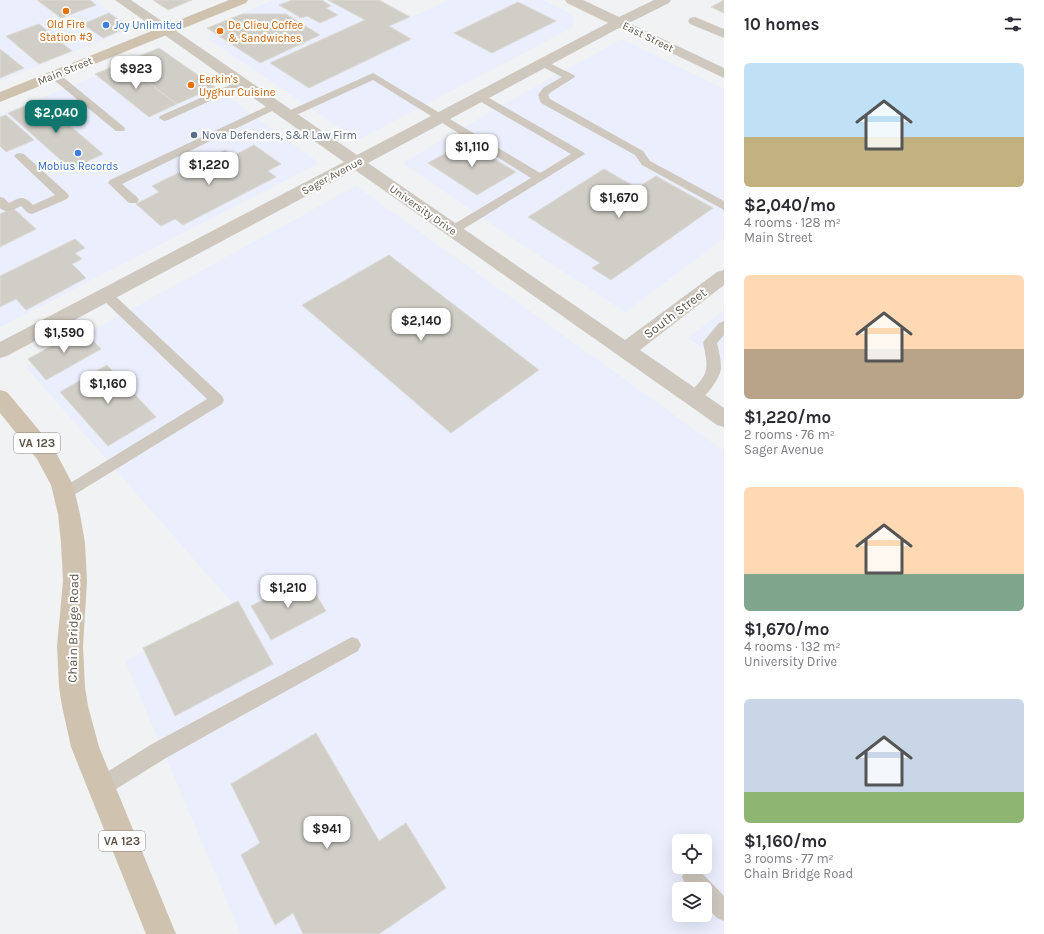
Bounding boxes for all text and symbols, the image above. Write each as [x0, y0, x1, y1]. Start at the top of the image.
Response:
marker: Old Fire Station #3 [61, 6, 71, 16]
icon: filters [1002, 13, 1024, 35]
text: 10 homes [744, 14, 819, 34]
place label: Old Fire Station #3 [40, 18, 92, 44]
place label: Joy Unlimited [114, 19, 182, 32]
place label: De Clieu Coffee & Sandwiches [228, 19, 303, 45]
street label: East Street [620, 19, 676, 55]
marker: Joy Unlimited [101, 20, 111, 30]
marker: De Clieu Coffee & Sandwiches [215, 26, 225, 36]
street label: Main Street [36, 54, 94, 88]
pin: $923 [112, 56, 160, 90]
text: $923 [120, 61, 152, 76]
place label: Eerkin's Uyghur Cuisine [199, 73, 276, 99]
marker: Eerkin's Uyghur Cuisine [186, 80, 196, 90]
icon: home [848, 89, 920, 161]
pin: $2,040 [23, 100, 89, 134]
text: $2,040 [34, 105, 78, 120]
place label: Nova Defenders, S&R Law Firm [202, 129, 357, 142]
marker: Nova Defenders, S&R Law Firm [189, 130, 199, 140]
pin: $1,110 [439, 134, 505, 168]
text: $1,110 [455, 139, 489, 154]
marker: Mobius Records [73, 148, 83, 158]
pin: $1,220 [176, 152, 242, 186]
street label: Sager Avenue [299, 154, 365, 198]
text: $1,220 [189, 157, 229, 172]
place label: Mobius Records [38, 160, 118, 173]
street label: University Drive [387, 182, 459, 238]
pin: $1,670 [586, 185, 652, 219]
text: $1,670 [599, 190, 639, 205]
text: $2,040/mo [744, 195, 836, 215]
text: 4 rooms · 128 m² [744, 215, 841, 230]
text: Main Street [744, 230, 813, 245]
street label: South Street [641, 285, 709, 341]
icon: home [848, 301, 920, 373]
pin: $2,140 [388, 308, 454, 342]
text: $2,140 [401, 313, 441, 328]
pin: $1,590 [31, 320, 97, 354]
text: $1,590 [44, 325, 84, 340]
pin: $1,160 [75, 371, 141, 405]
text: $1,160 [89, 376, 127, 391]
text: $1,220/mo [744, 407, 831, 427]
text: 2 rooms · 76 m² [744, 427, 835, 442]
road number: VA 123 [14, 433, 60, 453]
text: Sager Avenue [744, 442, 824, 457]
icon: home [848, 513, 920, 585]
street label: Chain Bridge Road [65, 573, 81, 683]
pin: $1,210 [255, 575, 321, 609]
text: $1,210 [269, 580, 307, 595]
text: $1,670/mo [744, 619, 829, 639]
text: 4 rooms · 132 m² [744, 639, 841, 654]
text: University Drive [744, 654, 837, 669]
icon: home [848, 725, 920, 797]
pin: $941 [303, 816, 351, 850]
text: $941 [312, 821, 342, 836]
road number: VA 123 [99, 831, 145, 851]
text: $1,160/mo [744, 831, 827, 851]
map controls [672, 834, 712, 922]
button: locate [672, 834, 712, 874]
text: 3 rooms · 77 m² [744, 851, 834, 866]
text: Chain Bridge Road [744, 866, 853, 881]
button: layers [672, 882, 712, 922]

